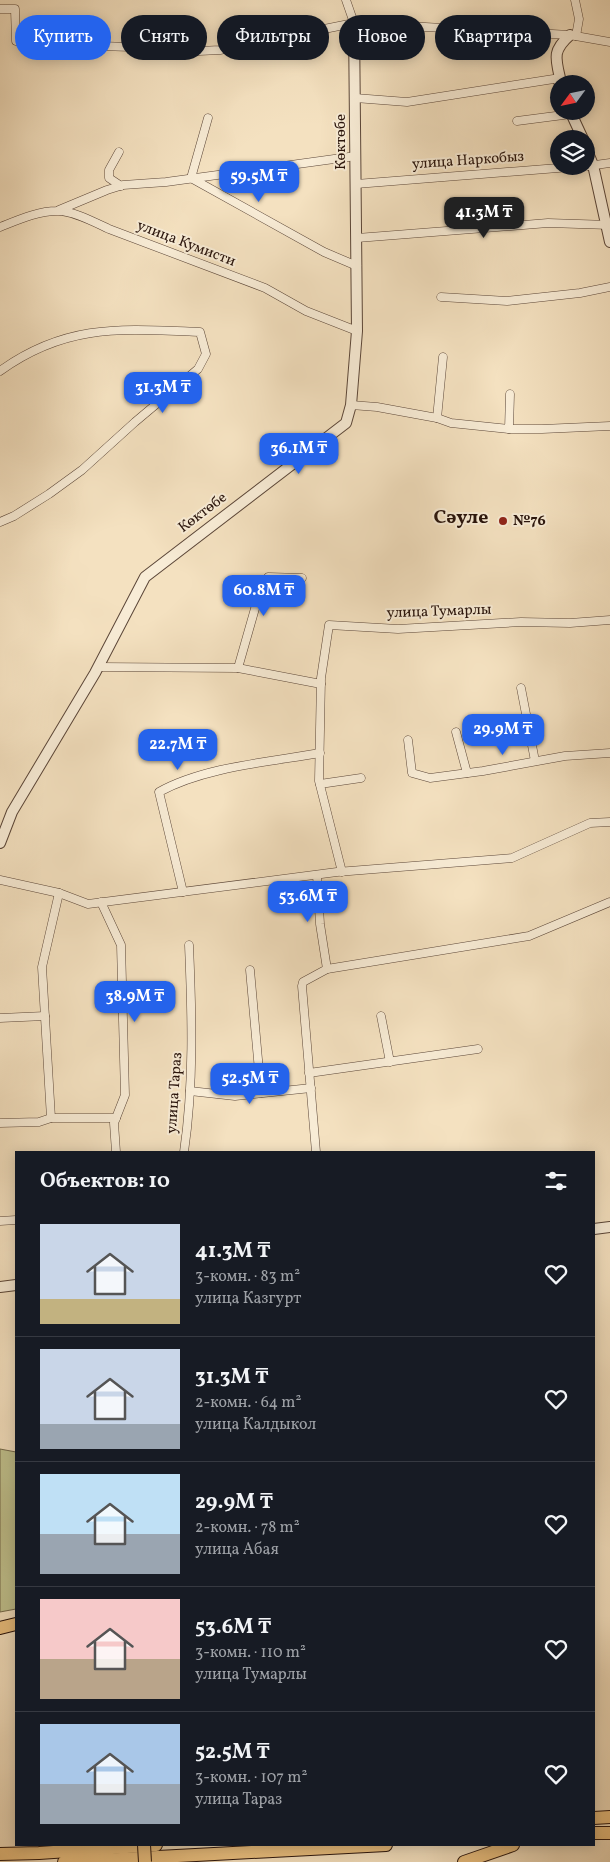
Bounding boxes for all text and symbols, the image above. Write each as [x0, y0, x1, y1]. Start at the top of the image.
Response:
chip: Купить [15, 15, 111, 60]
chip: Снять [121, 15, 207, 60]
chip: Фильтры [217, 15, 329, 60]
chip: Новое [339, 15, 425, 60]
chip: Квартира [435, 15, 551, 60]
north arrow [550, 75, 595, 120]
map controls [550, 75, 595, 175]
street label: Көктөбе [331, 114, 352, 170]
button: layers [550, 130, 595, 175]
street label: улица Наркобыз [411, 147, 525, 175]
pin: 59.5M ₸ [213, 160, 305, 203]
text: 59.5M ₸ [230, 166, 288, 188]
pin: 41.3M ₸ [438, 196, 530, 239]
text: 41.3M ₸ [455, 202, 513, 224]
street label: улица Кумисти [133, 215, 239, 273]
pin: 31.3M ₸ [117, 372, 209, 414]
text: 31.3M ₸ [135, 377, 191, 399]
pin: 36.1M ₸ [253, 432, 345, 475]
text: 36.1M ₸ [270, 438, 328, 460]
street label: Көктөбе [174, 488, 232, 538]
district label: Сәуле [433, 504, 489, 532]
place label: №76 [513, 511, 546, 532]
marker: №76 [497, 515, 509, 527]
pin: 60.8M ₸ [218, 574, 310, 617]
text: 60.8M ₸ [233, 580, 295, 602]
street label: улица Тумарлы [386, 600, 492, 624]
pin: 29.9M ₸ [457, 714, 549, 756]
text: 29.9M ₸ [473, 719, 533, 741]
pin: 22.7M ₸ [132, 728, 224, 771]
text: 22.7M ₸ [149, 734, 207, 756]
pin: 53.6M ₸ [262, 880, 354, 923]
text: 53.6M ₸ [279, 886, 337, 908]
pin: 38.9M ₸ [89, 980, 181, 1023]
text: 38.9M ₸ [105, 986, 165, 1008]
street label: улица Тараз [162, 1051, 188, 1135]
pin: 52.5M ₸ [204, 1062, 296, 1105]
text: 52.5M ₸ [221, 1068, 279, 1090]
text: Объектов: 10 [40, 1167, 170, 1196]
icon: filters [542, 1167, 570, 1195]
text: 41.3M ₸ [195, 1237, 271, 1266]
icon: home [80, 1244, 140, 1304]
icon: heart [542, 1260, 570, 1288]
text: 3-комн. · 83 m² [195, 1266, 300, 1288]
text: улица Казгурт [195, 1288, 301, 1310]
text: 31.3M ₸ [195, 1363, 269, 1392]
icon: home [80, 1369, 140, 1429]
icon: heart [542, 1385, 570, 1413]
text: 2-комн. · 64 m² [195, 1392, 301, 1414]
text: улица Калдыкол [195, 1414, 316, 1436]
text: 29.9M ₸ [195, 1488, 273, 1517]
icon: home [80, 1494, 140, 1554]
icon: heart [542, 1510, 570, 1538]
text: 2-комн. · 78 m² [195, 1517, 300, 1539]
text: улица Абая [195, 1539, 279, 1561]
text: 53.6M ₸ [195, 1613, 272, 1642]
icon: home [80, 1619, 140, 1679]
icon: heart [542, 1635, 570, 1663]
text: 3-комн. · 110 m² [195, 1642, 306, 1664]
text: улица Тумарлы [195, 1664, 307, 1686]
text: 52.5M ₸ [195, 1738, 270, 1767]
icon: home [80, 1744, 140, 1804]
icon: heart [542, 1760, 570, 1788]
text: 3-комн. · 107 m² [195, 1767, 307, 1789]
text: улица Тараз [195, 1789, 282, 1811]

